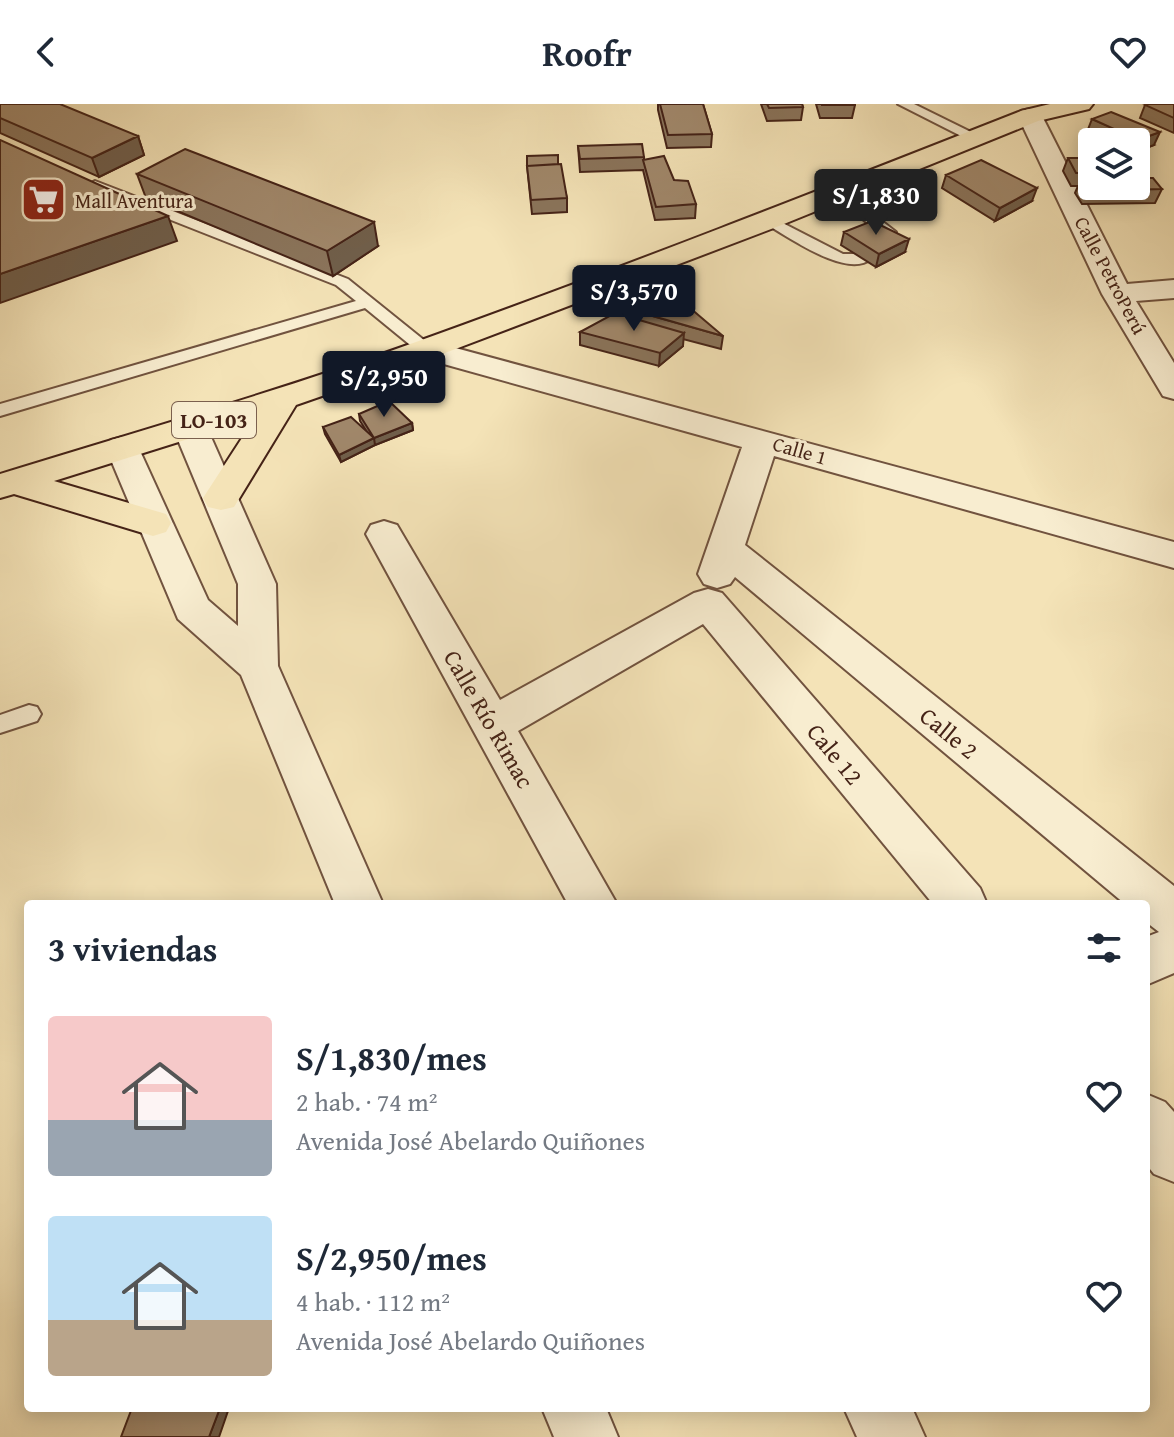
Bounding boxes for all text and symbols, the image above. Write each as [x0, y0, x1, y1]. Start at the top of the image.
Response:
text: Roofr [542, 26, 632, 79]
icon: back [24, 30, 68, 74]
icon: heart [1106, 30, 1150, 74]
map controls [1078, 128, 1150, 200]
button: layers [1078, 128, 1150, 200]
pin: S/1,830 [802, 169, 950, 237]
text: S/1,830 [832, 175, 920, 214]
supermarket icon: Mall Aventura [20, 176, 68, 224]
place label: Mall Aventura [75, 186, 194, 215]
street label: Calle PetroPerú [1068, 211, 1154, 339]
pin: S/3,570 [560, 265, 708, 333]
text: S/3,570 [590, 271, 678, 310]
pin: S/2,950 [310, 351, 458, 419]
text: S/2,950 [340, 357, 428, 396]
road number: LO-103 [172, 402, 256, 438]
street label: Calle 1 [770, 428, 830, 472]
street label: Calle Río Rimac [435, 643, 543, 795]
street label: Calle 2 [912, 699, 986, 767]
street label: Cale 12 [799, 716, 871, 792]
text: 3 viviendas [48, 924, 217, 973]
icon: filters [1082, 926, 1126, 970]
text: S/1,830/mes [296, 1033, 487, 1082]
icon: home [112, 1048, 208, 1144]
icon: heart [1082, 1074, 1126, 1118]
text: 2 hab. · 74 m² [296, 1082, 437, 1121]
text: Avenida José Abelardo Quiñones [296, 1121, 645, 1160]
text: S/2,950/mes [296, 1233, 487, 1282]
icon: home [112, 1248, 208, 1344]
icon: heart [1082, 1274, 1126, 1318]
text: 4 hab. · 112 m² [296, 1282, 450, 1321]
text: Avenida José Abelardo Quiñones [296, 1321, 645, 1360]

